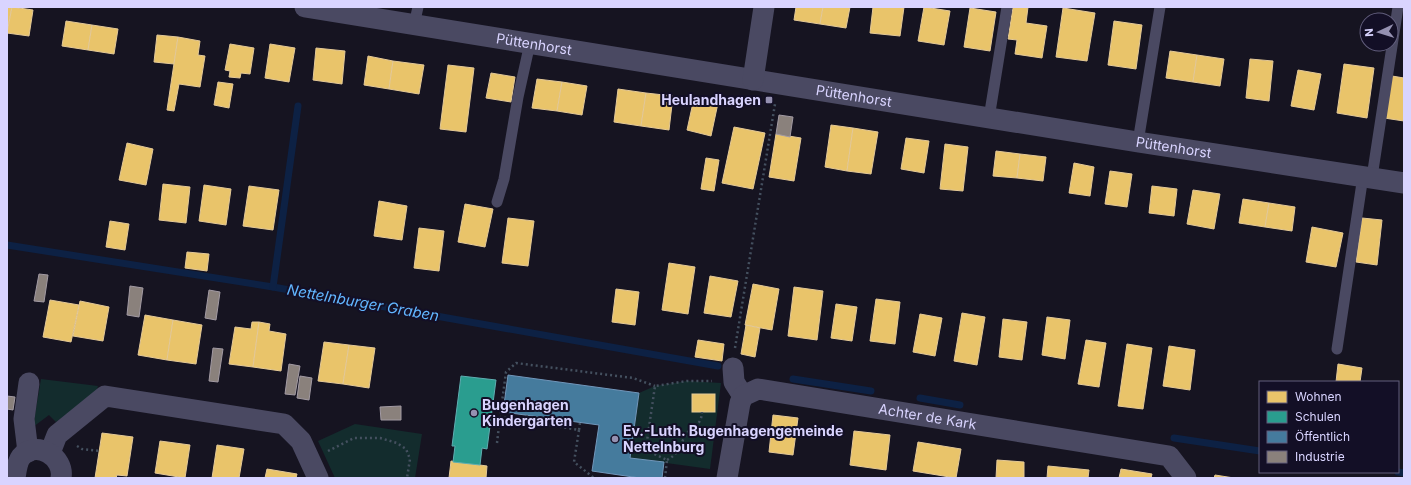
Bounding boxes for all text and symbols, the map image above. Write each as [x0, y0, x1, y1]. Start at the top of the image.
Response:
north arrow [1359, 12, 1399, 52]
text: N [1362, 28, 1376, 37]
street label: Püttenhorst [495, 29, 574, 58]
street label: Püttenhorst [815, 81, 893, 110]
place label: Heulandhagen [661, 91, 761, 108]
marker: Heulandhagen [764, 95, 774, 105]
street label: Püttenhorst [1135, 133, 1213, 161]
water label: Nettelnburger Graben [286, 280, 441, 325]
legend [1259, 381, 1399, 473]
text: Wohnen [1295, 389, 1342, 404]
place label: Bugenhagen Kindergarten [482, 396, 572, 429]
street label: Achter de Kark [877, 400, 978, 433]
marker: Bugenhagen Kindergarten [469, 408, 479, 418]
text: Schulen [1295, 409, 1341, 424]
place label: Ev.-Luth. Bugenhagengemeinde Nettelnburg [623, 422, 843, 455]
text: Öffentlich [1295, 429, 1350, 444]
marker: Ev.-Luth. Bugenhagengemeinde Nettelnburg [610, 434, 620, 444]
text: Industrie [1295, 449, 1345, 464]

